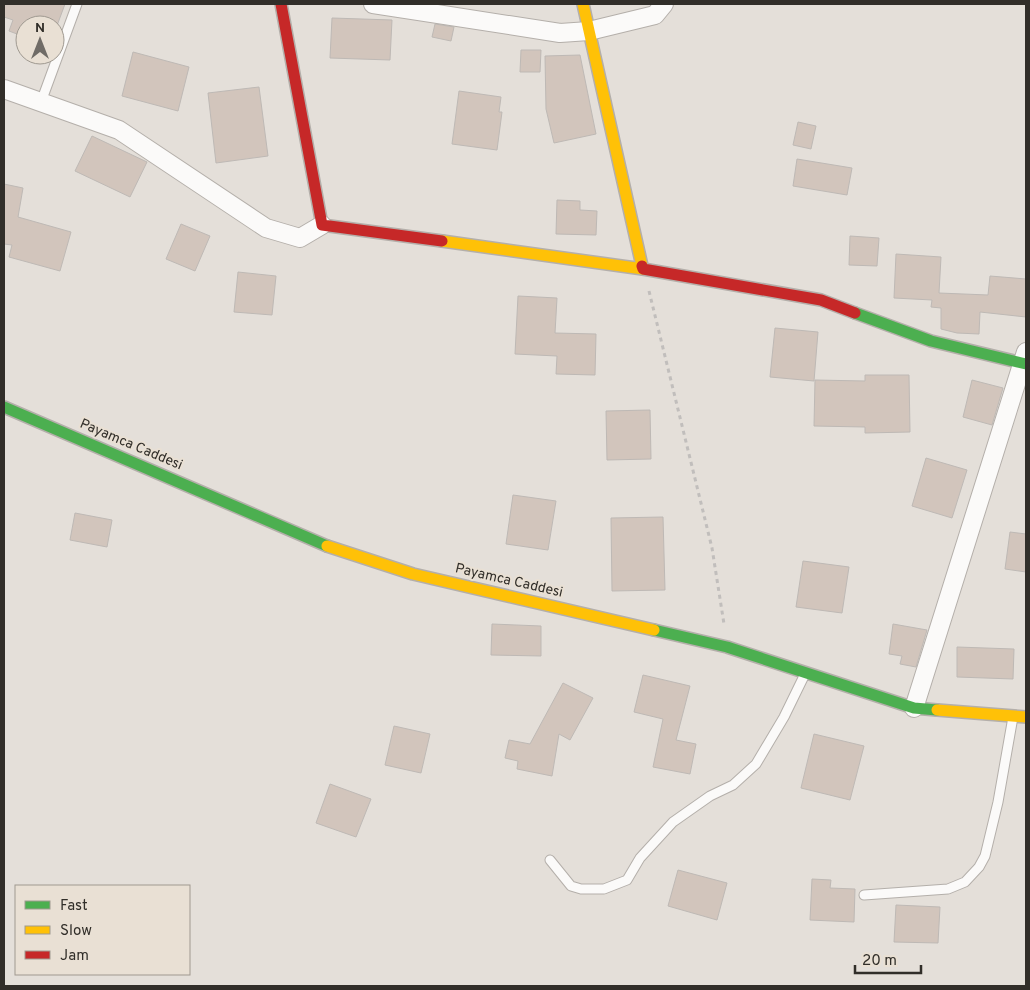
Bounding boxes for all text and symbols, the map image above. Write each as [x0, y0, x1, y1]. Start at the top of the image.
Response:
north arrow [15, 15, 65, 65]
text: N [35, 20, 45, 37]
street label: Payamca Caddesi [77, 416, 185, 474]
street label: Payamca Caddesi [453, 560, 565, 602]
legend [15, 885, 190, 975]
text: Fast [60, 897, 88, 916]
text: Slow [60, 922, 92, 941]
scale bar [855, 942, 921, 974]
text: Jam [60, 947, 89, 966]
text: 20 m [862, 952, 897, 971]

